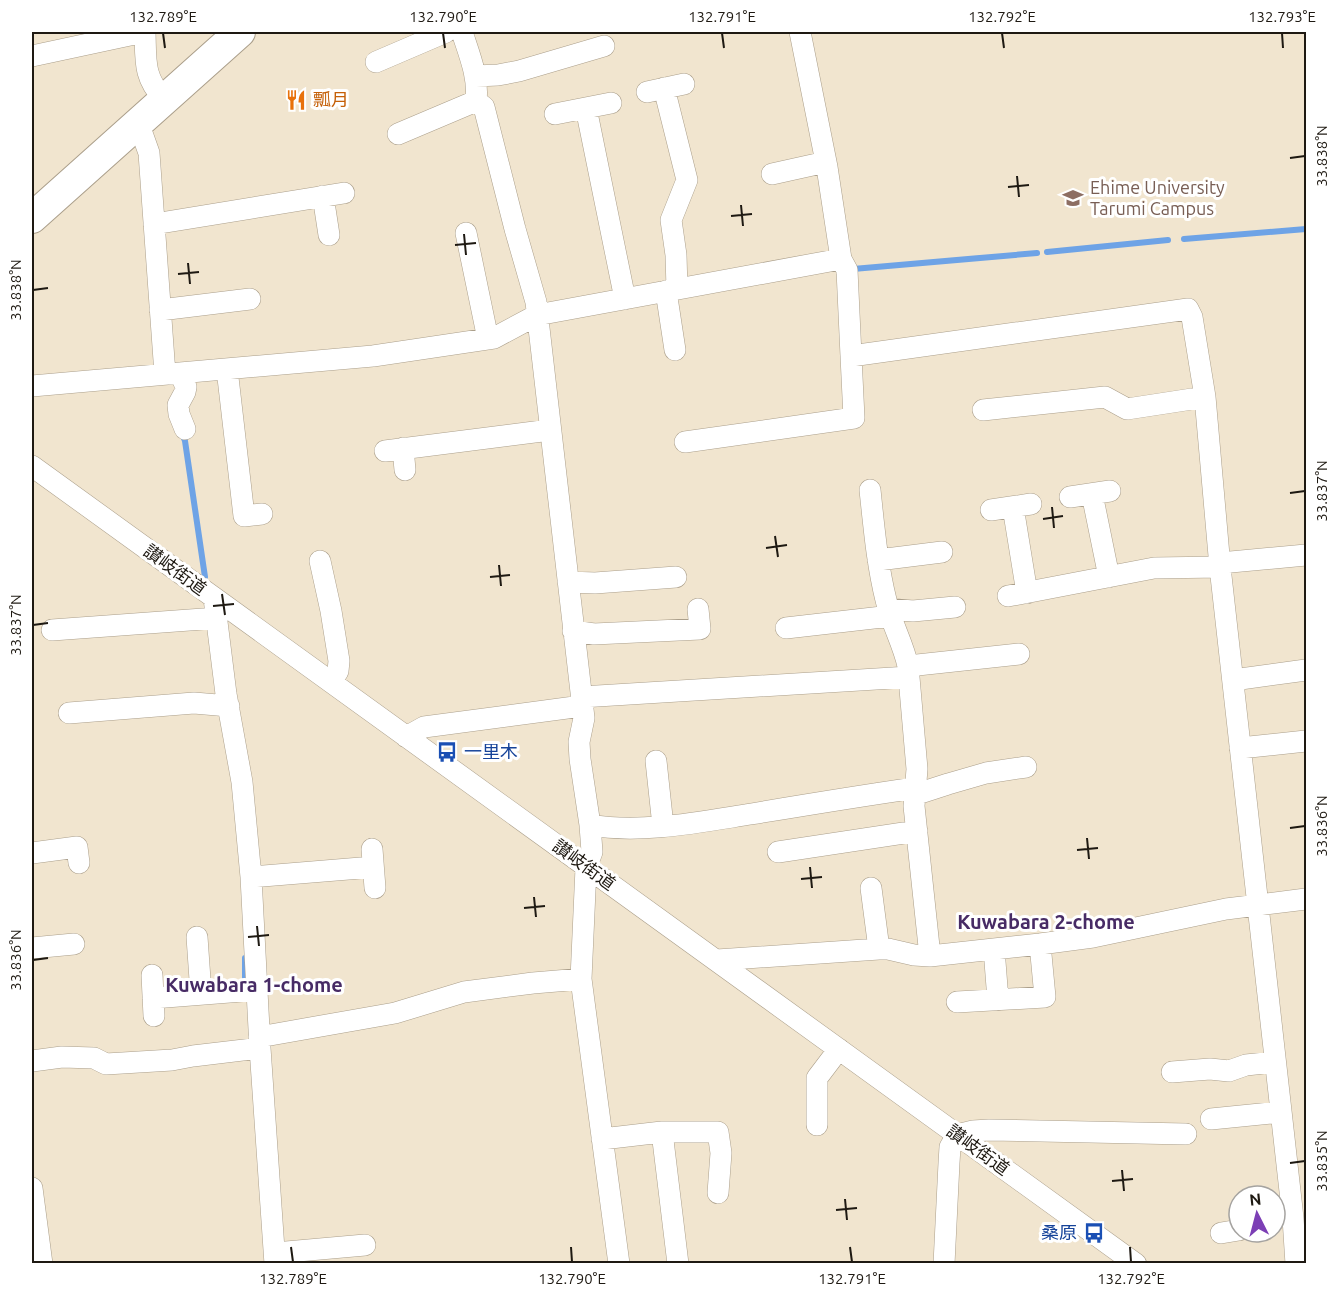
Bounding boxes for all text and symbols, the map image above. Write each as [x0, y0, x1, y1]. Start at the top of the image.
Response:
text: 132.789°E [129, 8, 197, 25]
text: 132.790°E [409, 8, 477, 25]
text: 132.791°E [688, 8, 756, 25]
text: 132.792°E [968, 8, 1036, 25]
text: 132.793°E [1248, 8, 1316, 25]
restaurant icon: 瓢月 [284, 88, 308, 112]
place label: 瓢月 [313, 89, 349, 109]
text: 33.838°N [1313, 125, 1330, 187]
place label: Ehime University Tarumi Campus [1090, 177, 1225, 218]
school or university icon: Ehime University Tarumi Campus [1061, 186, 1085, 210]
text: 33.838°N [7, 259, 24, 321]
text: 33.837°N [1313, 460, 1330, 522]
street label: 讃岐街道 [141, 540, 211, 598]
text: 33.837°N [7, 594, 24, 656]
bus stop icon: 一里木 [435, 740, 459, 764]
place label: 一里木 [464, 741, 518, 761]
text: 33.836°N [1313, 795, 1330, 857]
street label: 讃岐街道 [550, 835, 620, 893]
district label: Kuwabara 2-chome [957, 910, 1135, 933]
text: 33.836°N [7, 929, 24, 991]
district label: Kuwabara 1-chome [165, 973, 343, 996]
street label: 讃岐街道 [944, 1120, 1014, 1178]
text: 33.835°N [1313, 1130, 1330, 1192]
north arrow [1227, 1184, 1287, 1244]
text: N [1249, 1190, 1262, 1209]
bus stop icon: 桑原 [1082, 1221, 1106, 1245]
place label: 桑原 [1041, 1222, 1077, 1242]
text: 132.789°E [259, 1270, 327, 1287]
text: 132.790°E [538, 1270, 606, 1287]
text: 132.791°E [818, 1270, 886, 1287]
text: 132.792°E [1097, 1270, 1165, 1287]

